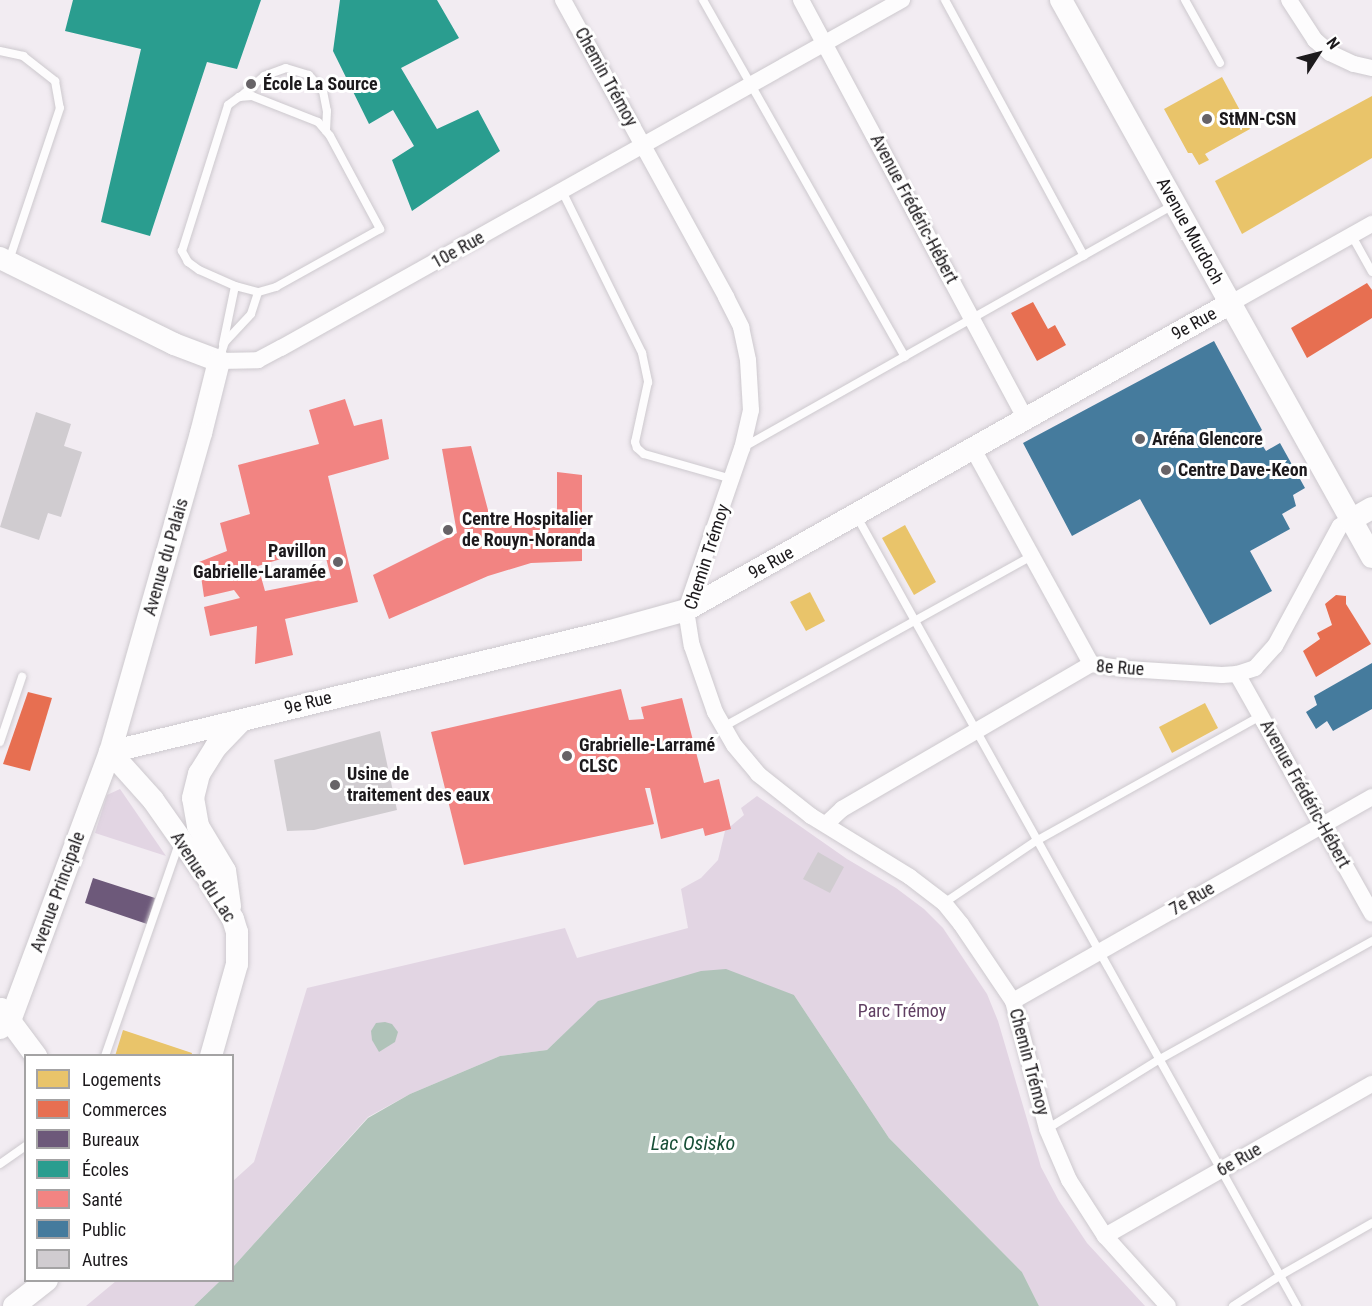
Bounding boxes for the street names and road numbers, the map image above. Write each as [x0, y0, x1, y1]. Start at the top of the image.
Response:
street label: Chemin Trémoy [570, 24, 642, 130]
street label: Avenue Frédéric-Hébert [865, 131, 963, 287]
street label: Avenue Murdoch [1152, 174, 1228, 288]
street label: 10e Rue [428, 227, 488, 273]
street label: 9e Rue [1168, 303, 1220, 345]
street label: Avenue du Palais [139, 496, 193, 618]
street label: Chemin Trémoy [680, 501, 734, 613]
street label: 9e Rue [745, 542, 797, 584]
street label: 8e Rue [1095, 656, 1145, 680]
street label: 9e Rue [282, 687, 334, 719]
street label: Avenue Frédéric-Hébert [1255, 716, 1355, 872]
street label: Avenue du Lac [166, 828, 240, 926]
street label: Avenue Principale [26, 829, 90, 955]
street label: 7e Rue [1166, 878, 1218, 920]
street label: Chemin Trémoy [1004, 1006, 1054, 1118]
street label: 6e Rue [1213, 1139, 1265, 1181]

